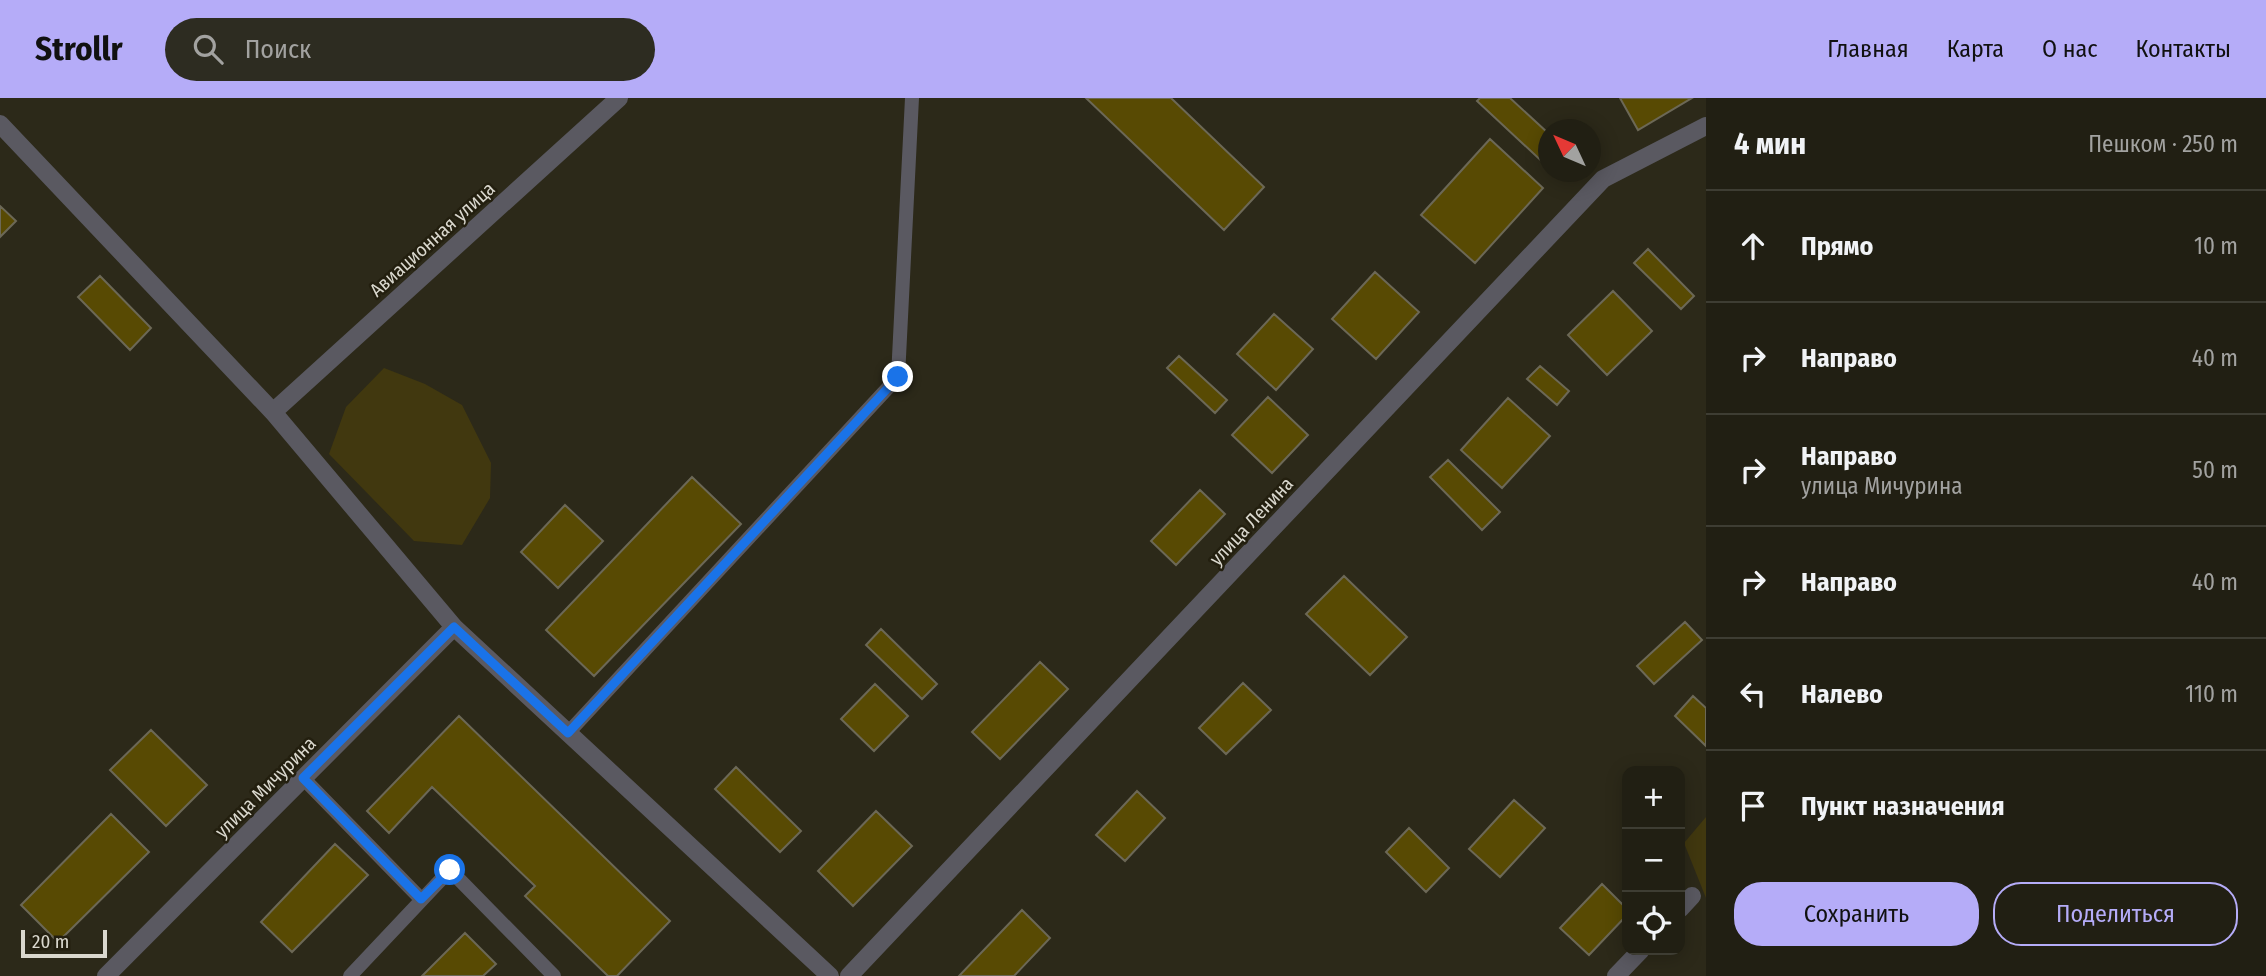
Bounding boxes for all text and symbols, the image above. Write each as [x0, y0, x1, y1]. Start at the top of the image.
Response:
search box [165, 18, 655, 81]
text: Strollr [35, 29, 123, 69]
icon: search [189, 30, 227, 68]
text: Поиск [245, 34, 311, 65]
text: Главная [1827, 35, 1909, 63]
text: Карта [1947, 35, 2004, 63]
text: О нас [2042, 35, 2097, 63]
text: Контакты [2135, 35, 2231, 63]
north arrow [1538, 119, 1601, 182]
text: 4 мин [1734, 126, 1806, 162]
text: Пешком · 250 m [2088, 130, 2238, 158]
street label: Авиационная улица [365, 177, 500, 302]
icon: ahead [1734, 227, 1772, 265]
text: Прямо [1801, 231, 1873, 262]
text: 10 m [2194, 232, 2238, 260]
icon: right [1734, 339, 1772, 377]
text: Направо [1801, 343, 1897, 374]
text: 40 m [2192, 344, 2238, 372]
route end [882, 361, 913, 392]
text: Направо [1801, 441, 1897, 472]
icon: right [1734, 451, 1772, 489]
text: 50 m [2192, 456, 2238, 484]
street label: улица Ленина [1205, 472, 1298, 570]
text: улица Мичурина [1801, 472, 1962, 500]
icon: right [1734, 563, 1772, 601]
text: Направо [1801, 567, 1897, 598]
text: 40 m [2192, 568, 2238, 596]
icon: left [1734, 675, 1772, 713]
text: Налево [1801, 679, 1883, 710]
text: 110 m [2185, 680, 2238, 708]
street label: улица Мичурина [210, 732, 321, 843]
map controls [1622, 766, 1685, 955]
button: + [1622, 766, 1685, 829]
icon: arrive [1734, 787, 1772, 825]
text: Пункт назначения [1801, 791, 2005, 822]
button: − [1622, 829, 1685, 892]
route start [434, 854, 465, 885]
button: Сохранить [1734, 882, 1979, 946]
button: Поделиться [1993, 882, 2238, 946]
button: locate [1622, 892, 1685, 955]
scale bar [21, 927, 107, 959]
text: 20 m [32, 930, 69, 953]

